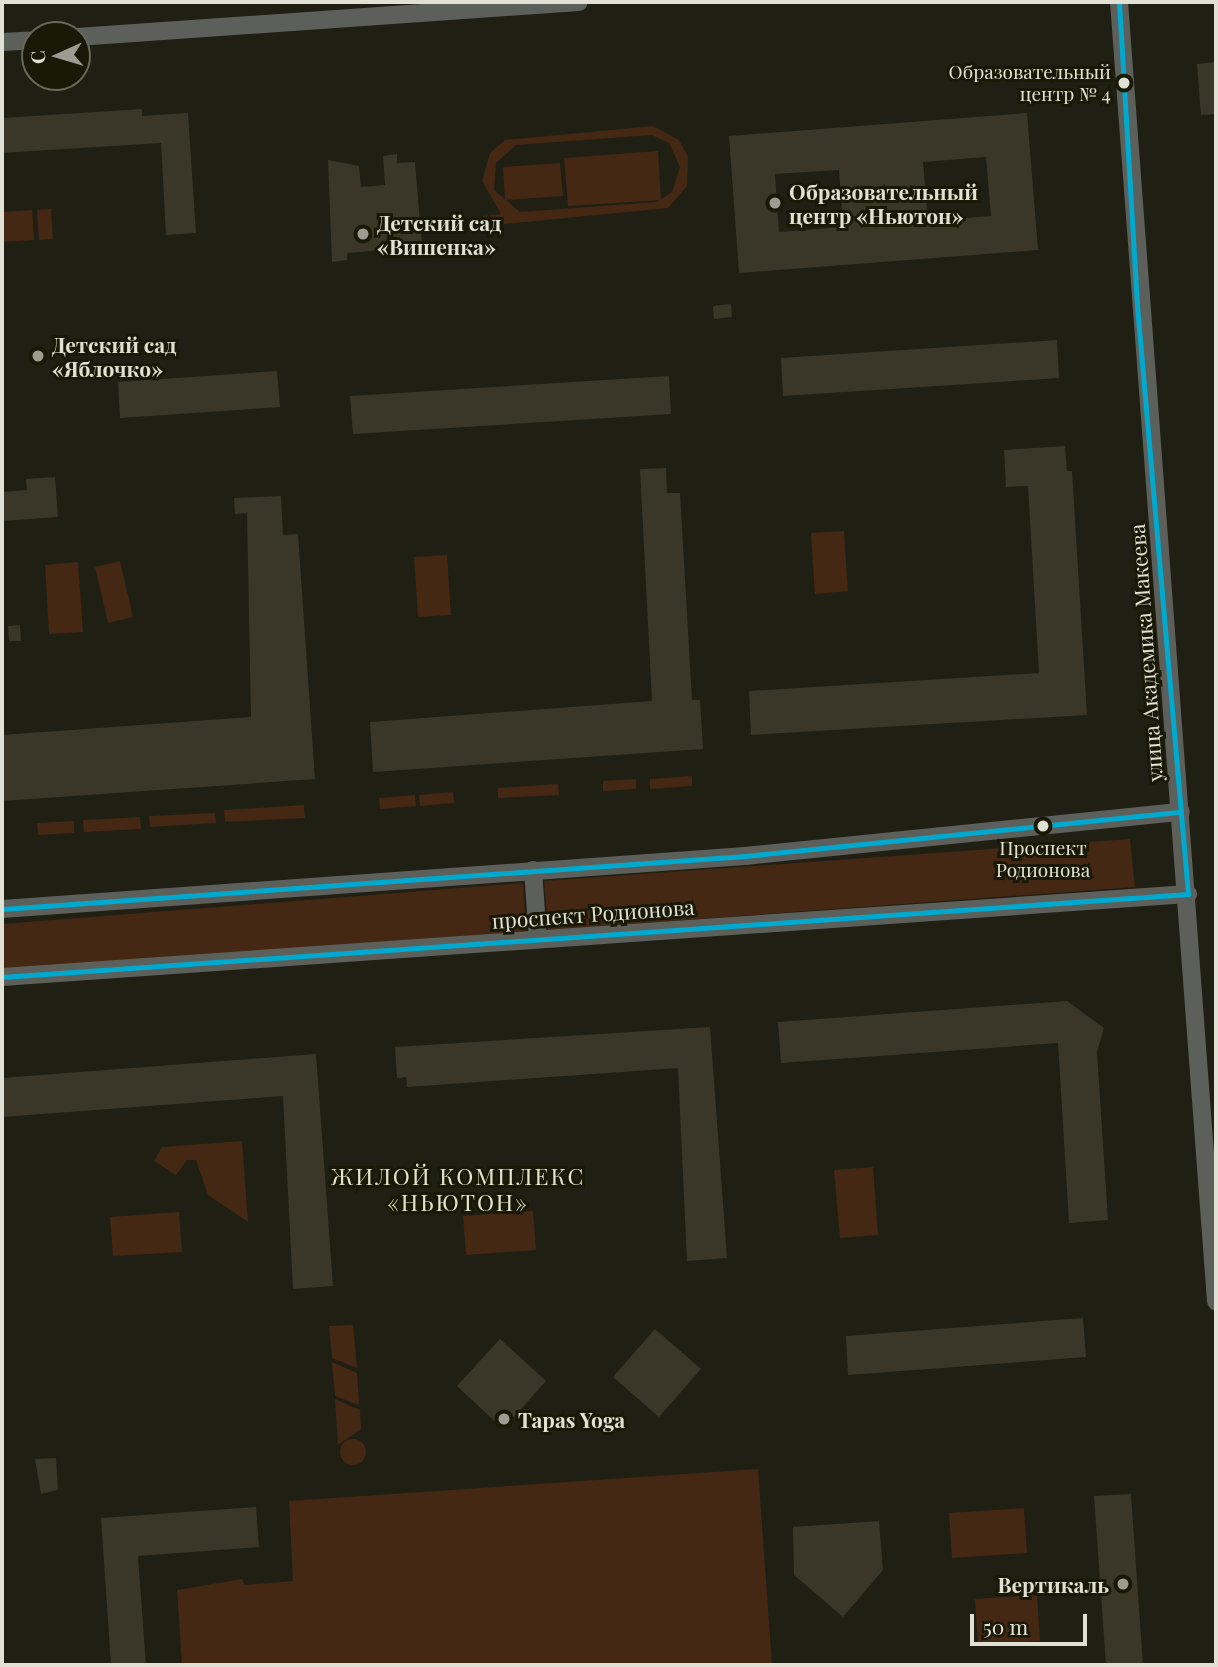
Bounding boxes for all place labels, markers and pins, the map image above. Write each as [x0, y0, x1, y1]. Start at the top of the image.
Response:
place label: Образовательный центр № 4 [948, 61, 1111, 105]
marker: Образовательный центр № 4 [1117, 76, 1131, 90]
place label: Образовательный центр «Ньютон» [789, 178, 978, 228]
marker: Образовательный центр «Ньютон» [767, 195, 783, 211]
place label: Детский сад «Вишенка» [377, 209, 502, 259]
marker: Детский сад «Вишенка» [355, 226, 371, 242]
place label: Детский сад «Яблочко» [52, 331, 177, 381]
marker: Детский сад «Яблочко» [30, 348, 46, 364]
marker: Проспект Родионова [1036, 819, 1050, 833]
place label: Проспект Родионова [996, 837, 1090, 881]
place label: Tapas Yoga [518, 1406, 626, 1432]
marker: Tapas Yoga [496, 1411, 512, 1427]
place label: Вертикаль [997, 1571, 1109, 1597]
marker: Вертикаль [1115, 1576, 1131, 1592]

